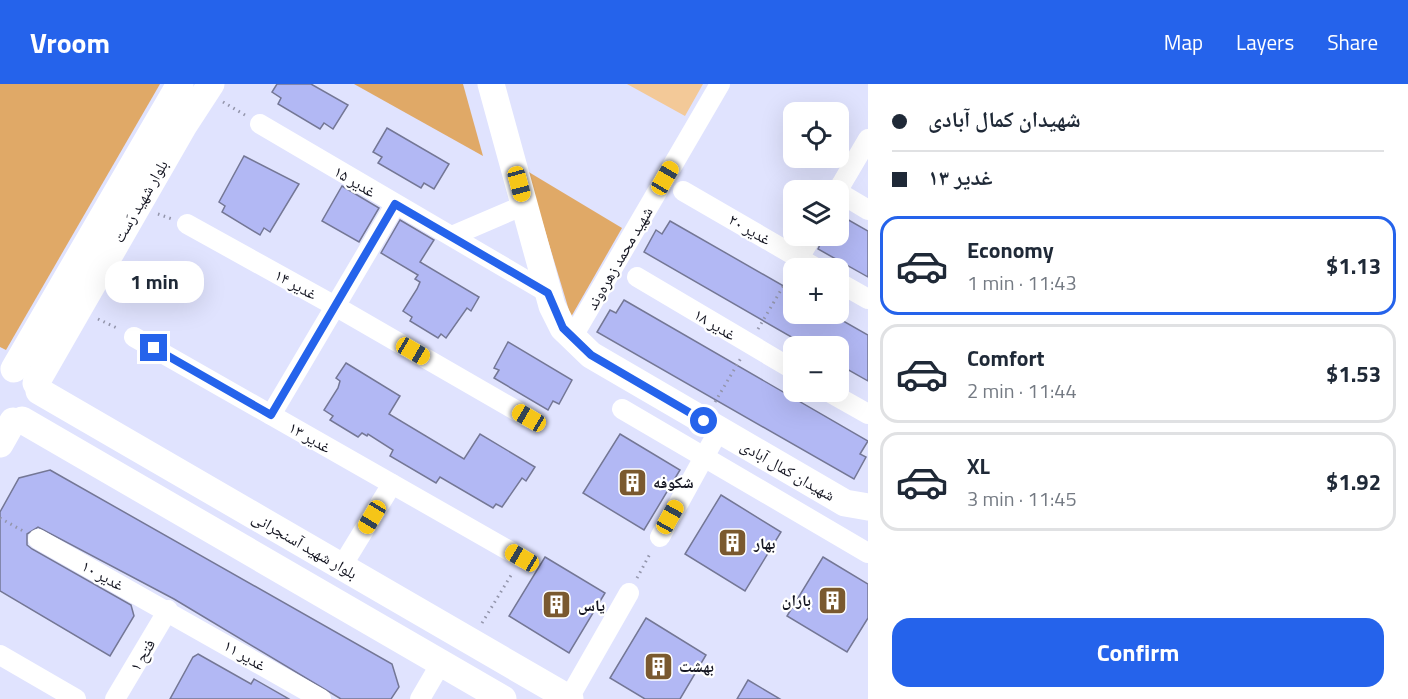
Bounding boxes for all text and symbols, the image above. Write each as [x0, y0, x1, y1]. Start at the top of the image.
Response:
text: Vroom [30, 21, 110, 64]
text: Map [1164, 26, 1203, 58]
text: Layers [1236, 26, 1294, 58]
text: Share [1327, 26, 1378, 58]
map controls [783, 102, 849, 402]
button: locate [783, 102, 849, 168]
text: شهیدان کمال آبادی [928, 102, 1081, 136]
street label: بلوار شهید رَست [106, 155, 174, 247]
car [648, 158, 682, 198]
street label: غدیر ۱۵ [329, 159, 381, 203]
text: غدیر ۱۳ [928, 160, 993, 194]
car [506, 164, 532, 204]
button: layers [783, 180, 849, 246]
street label: شهید محمد زهره‌وند [580, 202, 658, 314]
street label: غدیر ۲۰ [724, 207, 776, 251]
text: Economy [967, 233, 1054, 267]
icon: car [895, 239, 949, 293]
text: $1.13 [1326, 249, 1381, 283]
button: + [783, 258, 849, 324]
callout: 1 min [104, 261, 204, 303]
street label: غدیر ۱۴ [270, 262, 322, 306]
text: 1 min [130, 266, 179, 297]
text: 1 min · 11:43 [967, 267, 1077, 298]
street label: غدیر ۱۸ [689, 302, 741, 346]
route end [140, 334, 167, 361]
car [393, 334, 433, 368]
button: − [783, 336, 849, 402]
text: Comfort [967, 341, 1045, 375]
icon: car [895, 347, 949, 401]
text: $1.53 [1326, 357, 1381, 391]
text: 2 min · 11:44 [967, 375, 1077, 406]
car [509, 401, 549, 435]
route start [690, 407, 717, 434]
street label: غدیر ۱۳ [284, 415, 336, 459]
street label: شهیدان کمال آبادی [736, 433, 840, 507]
text: XL [967, 449, 990, 483]
icon: car [895, 455, 949, 509]
text: $1.92 [1326, 465, 1381, 499]
building icon: شکوفه [616, 466, 648, 498]
place label: شکوفه [653, 470, 694, 494]
text: 3 min · 11:45 [967, 483, 1077, 514]
car [355, 497, 389, 537]
car [653, 497, 687, 537]
street label: بلوار شهید آسنجرانی [248, 505, 362, 585]
building icon: بهار [717, 527, 749, 559]
place label: بهار [753, 531, 775, 555]
car [502, 541, 542, 575]
street label: غدیر ۱۰ [77, 553, 129, 597]
building icon: باران [816, 584, 848, 616]
place label: باران [782, 588, 811, 612]
building icon: یاس [541, 589, 573, 621]
place label: یاس [578, 593, 605, 617]
button: Confirm [892, 618, 1384, 687]
street label: غدیر ۱۱ [219, 633, 271, 677]
street label: فتح ۱ [123, 634, 161, 676]
building icon: بهشت [642, 650, 674, 682]
place label: بهشت [679, 654, 714, 678]

